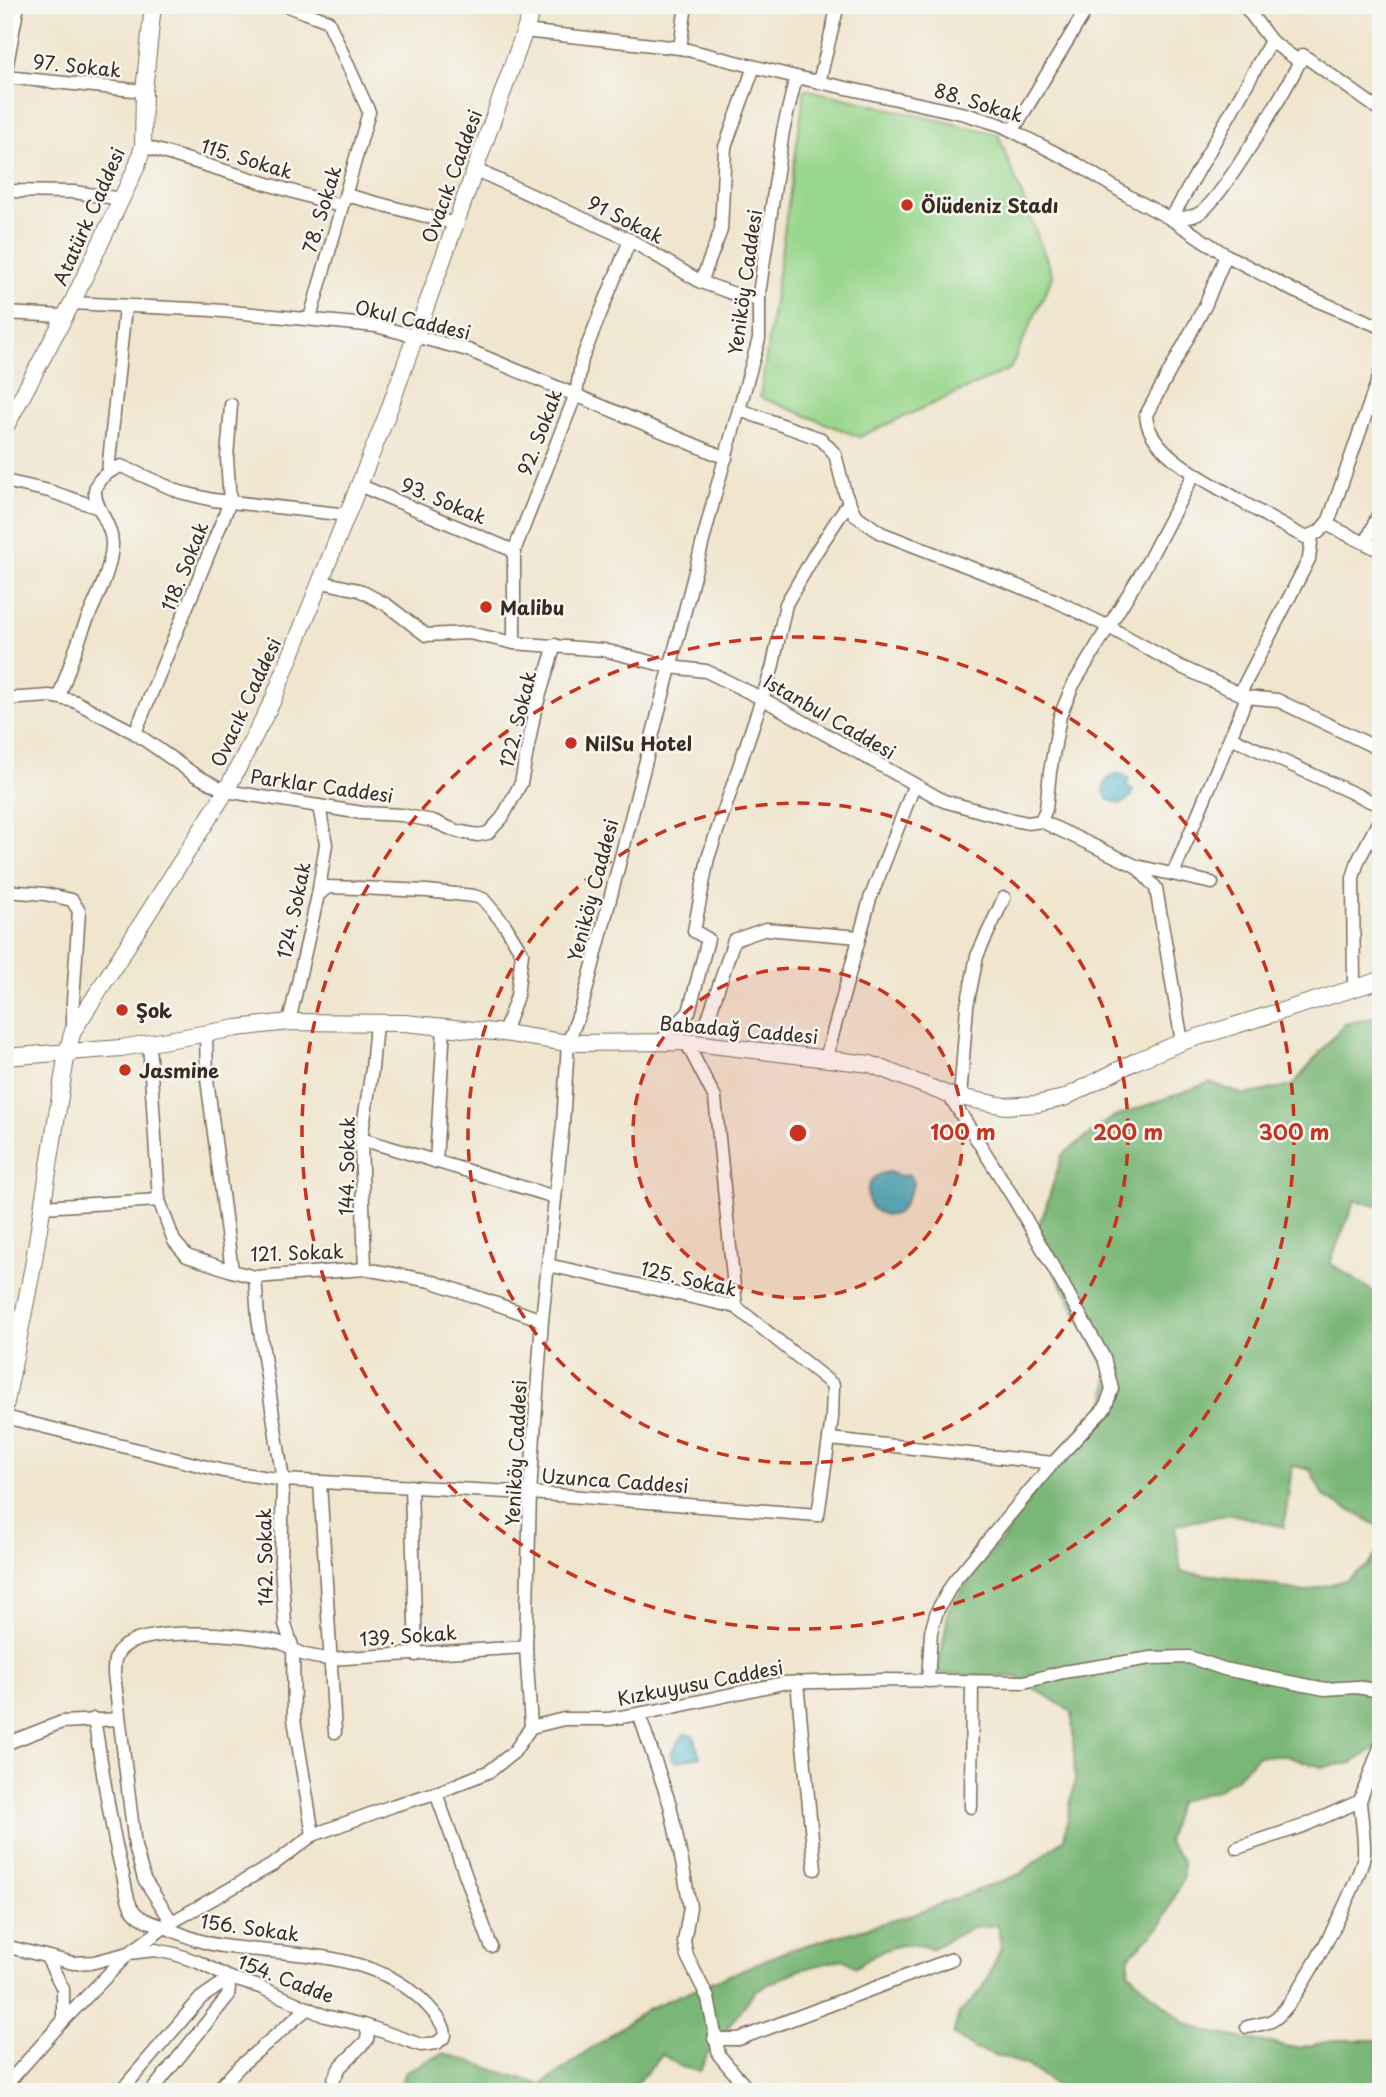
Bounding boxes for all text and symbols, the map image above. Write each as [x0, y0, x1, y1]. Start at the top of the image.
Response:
street label: 97. Sokak [31, 46, 123, 84]
street label: 88. Sokak [931, 75, 1027, 129]
street label: Ovacık Caddesi [414, 105, 488, 247]
street label: 115. Sokak [198, 131, 297, 185]
street label: Atatürk Caddesi [45, 142, 131, 290]
street label: 78. Sokak [294, 162, 348, 256]
street label: 91 Sokak [583, 188, 669, 250]
place label: Ölüdeniz Stadı [921, 191, 1058, 219]
marker: Ölüdeniz Stadı [899, 197, 915, 213]
street label: Yeniköy Caddesi [720, 208, 768, 356]
street label: Okul Caddesi [352, 292, 474, 346]
street label: 92. Sokak [510, 385, 568, 479]
street label: 93. Sokak [397, 469, 491, 531]
street label: 118. Sokak [153, 517, 215, 615]
place label: Malibu [500, 593, 564, 621]
marker: Malibu [478, 599, 494, 615]
street label: Ovacık Caddesi [203, 633, 287, 771]
street label: Istanbul Caddesi [759, 667, 901, 765]
street label: 122. Sokak [491, 668, 543, 770]
place label: NilSu Hotel [585, 729, 692, 757]
marker: NilSu Hotel [563, 735, 579, 751]
street label: Parklar Caddesi [249, 761, 395, 809]
street label: Yeniköy Caddesi [560, 816, 624, 964]
street label: 124. Sokak [269, 859, 317, 961]
place label: Şok [136, 996, 172, 1024]
marker: Şok [114, 1002, 130, 1018]
street label: Babadağ Caddesi [659, 1008, 819, 1050]
place label: Jasmine [139, 1056, 219, 1084]
marker: Jasmine [117, 1062, 133, 1078]
text: 100 m [930, 1115, 996, 1147]
text: 200 m [1093, 1115, 1163, 1147]
text: 300 m [1259, 1115, 1329, 1147]
street label: 144. Sokak [331, 1116, 361, 1216]
centre of rings [786, 1121, 810, 1145]
street label: 121. Sokak [250, 1236, 344, 1268]
street label: 125. Sokak [638, 1253, 740, 1303]
street label: Yeniköy Caddesi [497, 1379, 533, 1527]
street label: Uzunca Caddesi [540, 1461, 690, 1499]
street label: 142. Sokak [249, 1508, 279, 1606]
street label: 139. Sokak [358, 1618, 458, 1652]
street label: Kızkuyusu Caddesi [615, 1652, 785, 1712]
street label: 156. Sokak [199, 1906, 301, 1948]
street label: 154. Cadde [234, 1947, 338, 2009]

